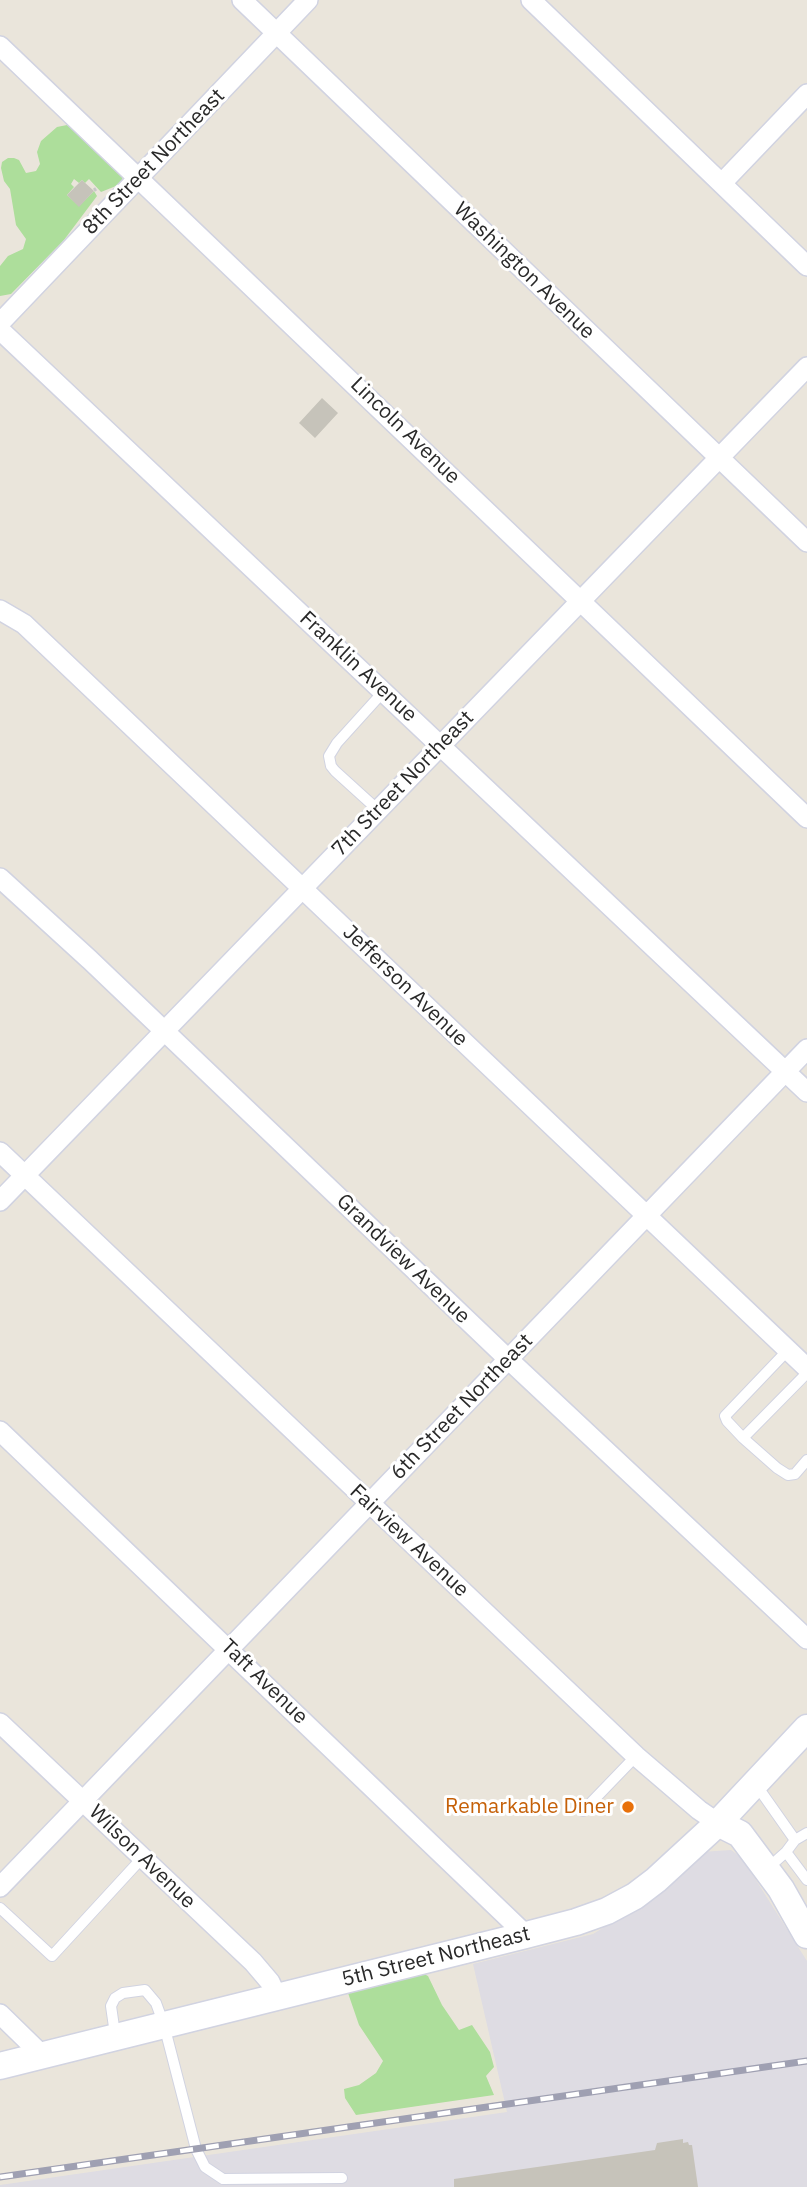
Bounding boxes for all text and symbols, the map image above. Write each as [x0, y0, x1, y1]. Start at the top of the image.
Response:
street label: 8th Street Northeast [78, 84, 230, 240]
street label: Washington Avenue [448, 197, 600, 345]
street label: Lincoln Avenue [345, 372, 465, 490]
street label: Franklin Avenue [294, 606, 422, 728]
street label: 7th Street Northeast [327, 706, 479, 862]
street label: Jefferson Avenue [337, 920, 473, 1052]
street label: Grandview Avenue [331, 1189, 475, 1329]
street label: 6th Street Northeast [386, 1329, 538, 1485]
street label: Fairview Avenue [344, 1479, 474, 1603]
street label: Taft Avenue [215, 1634, 313, 1730]
place label: Remarkable Diner [445, 1794, 614, 1820]
marker: Remarkable Diner [620, 1799, 636, 1815]
street label: Wilson Avenue [83, 1800, 201, 1914]
street label: 5th Street Northeast [339, 1921, 533, 1993]

